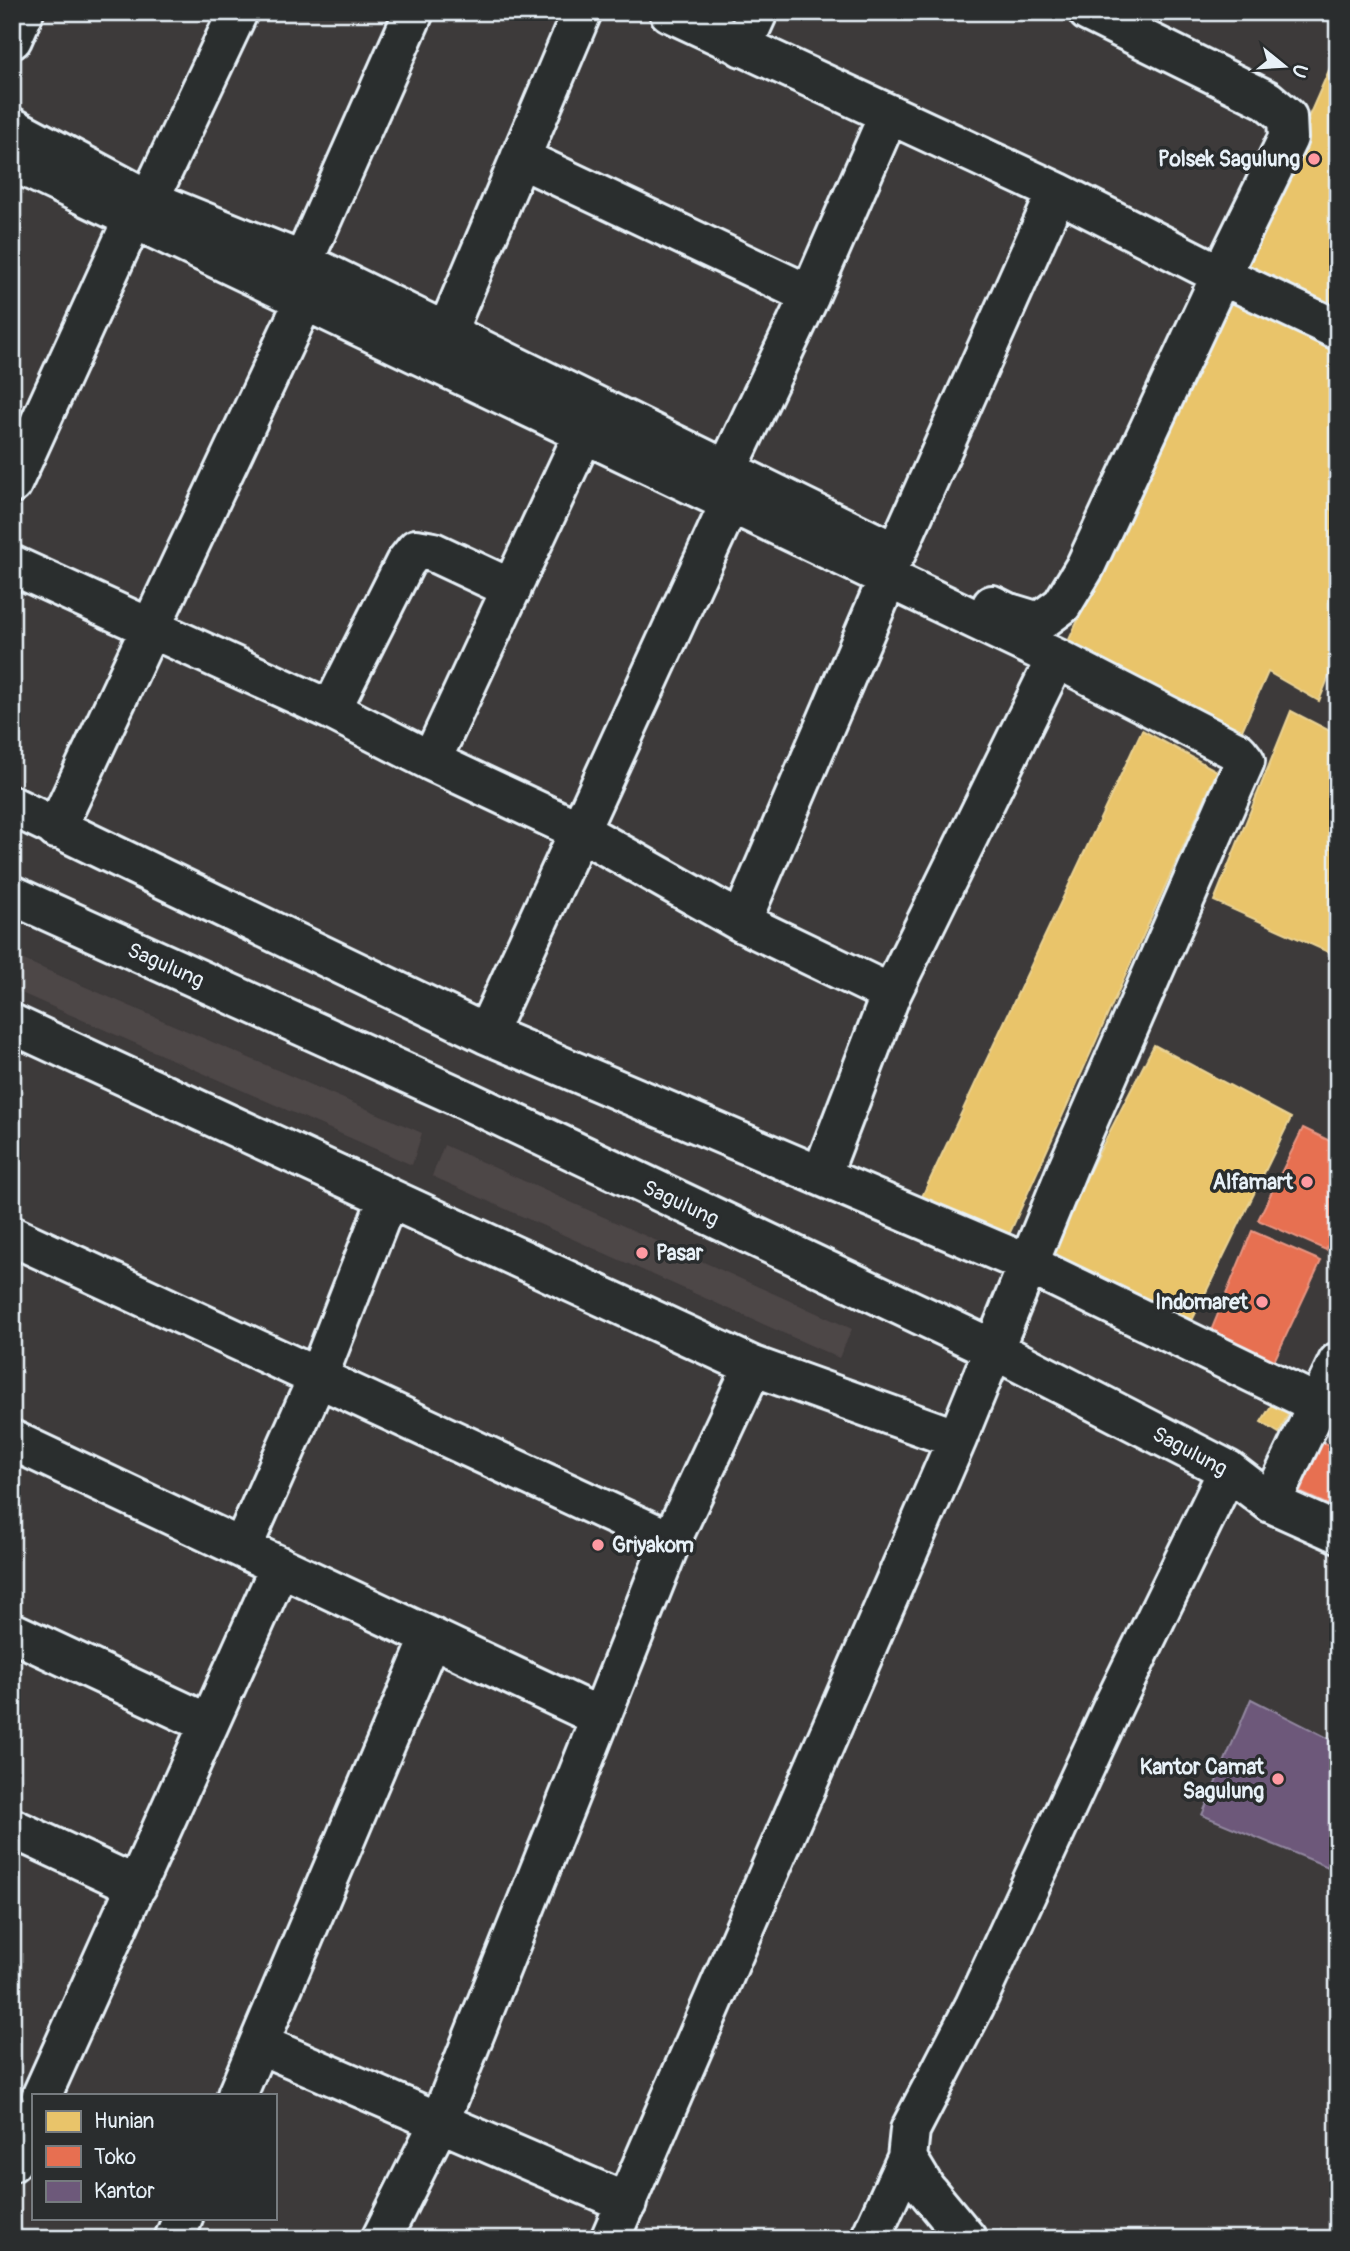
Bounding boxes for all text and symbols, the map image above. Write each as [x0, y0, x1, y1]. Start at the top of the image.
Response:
north arrow [1248, 32, 1318, 102]
text: U [1286, 61, 1313, 81]
place label: Polsek Sagulung [1158, 146, 1300, 173]
marker: Polsek Sagulung [1306, 151, 1322, 167]
street label: Sagulung [123, 937, 208, 994]
place label: Alfamart [1213, 1169, 1294, 1196]
street label: Sagulung [638, 1174, 723, 1233]
marker: Alfamart [1299, 1174, 1315, 1190]
place label: Pasar [656, 1240, 704, 1267]
marker: Pasar [634, 1245, 650, 1261]
place label: Indomaret [1155, 1289, 1249, 1316]
marker: Indomaret [1254, 1294, 1270, 1310]
street label: Sagulung [1148, 1420, 1232, 1482]
place label: Griyakom [612, 1532, 694, 1559]
marker: Griyakom [590, 1537, 606, 1553]
place label: Kantor Camat Sagulung [1140, 1754, 1265, 1805]
marker: Kantor Camat Sagulung [1270, 1771, 1286, 1787]
legend [32, 2094, 276, 2220]
text: Hunian [94, 2108, 155, 2135]
text: Toko [94, 2144, 136, 2171]
text: Kantor [94, 2178, 155, 2205]

